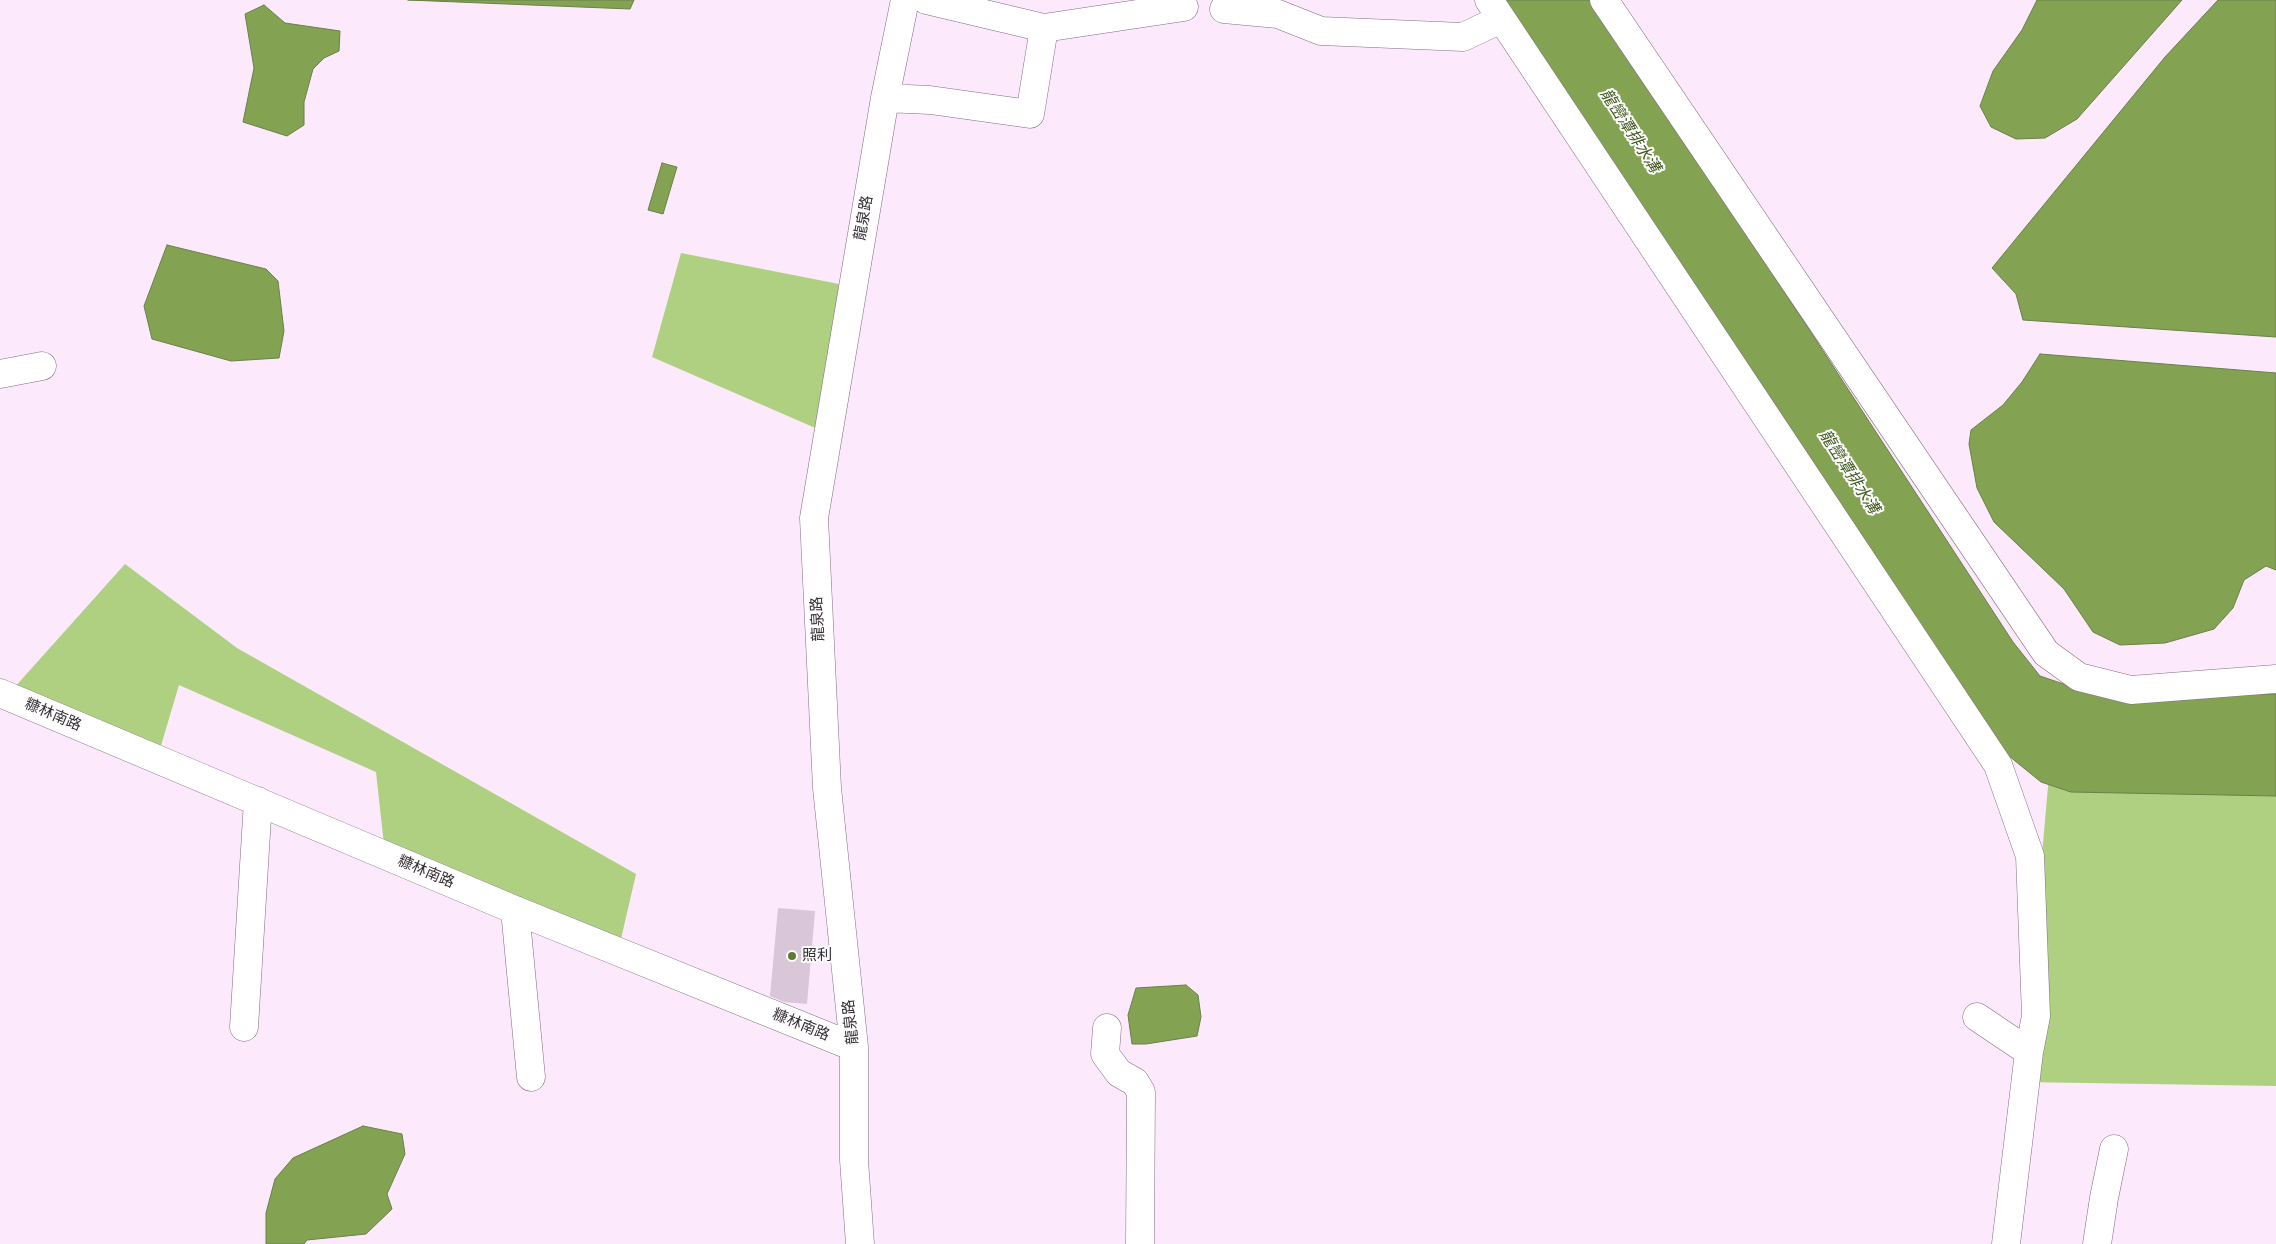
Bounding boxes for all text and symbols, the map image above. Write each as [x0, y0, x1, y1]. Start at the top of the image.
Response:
water label: 龍巒潭排水溝 [1596, 86, 1664, 176]
street label: 龍泉路 [851, 194, 877, 242]
water label: 龍巒潭排水溝 [1815, 427, 1883, 517]
street label: 龍泉路 [808, 596, 828, 642]
street label: 糠林南路 [22, 695, 84, 735]
street label: 糠林南路 [395, 852, 457, 892]
place label: 照利 [802, 947, 832, 965]
marker: 照利 [786, 950, 798, 962]
street label: 龍泉路 [840, 999, 862, 1045]
street label: 糠林南路 [770, 1005, 832, 1045]

